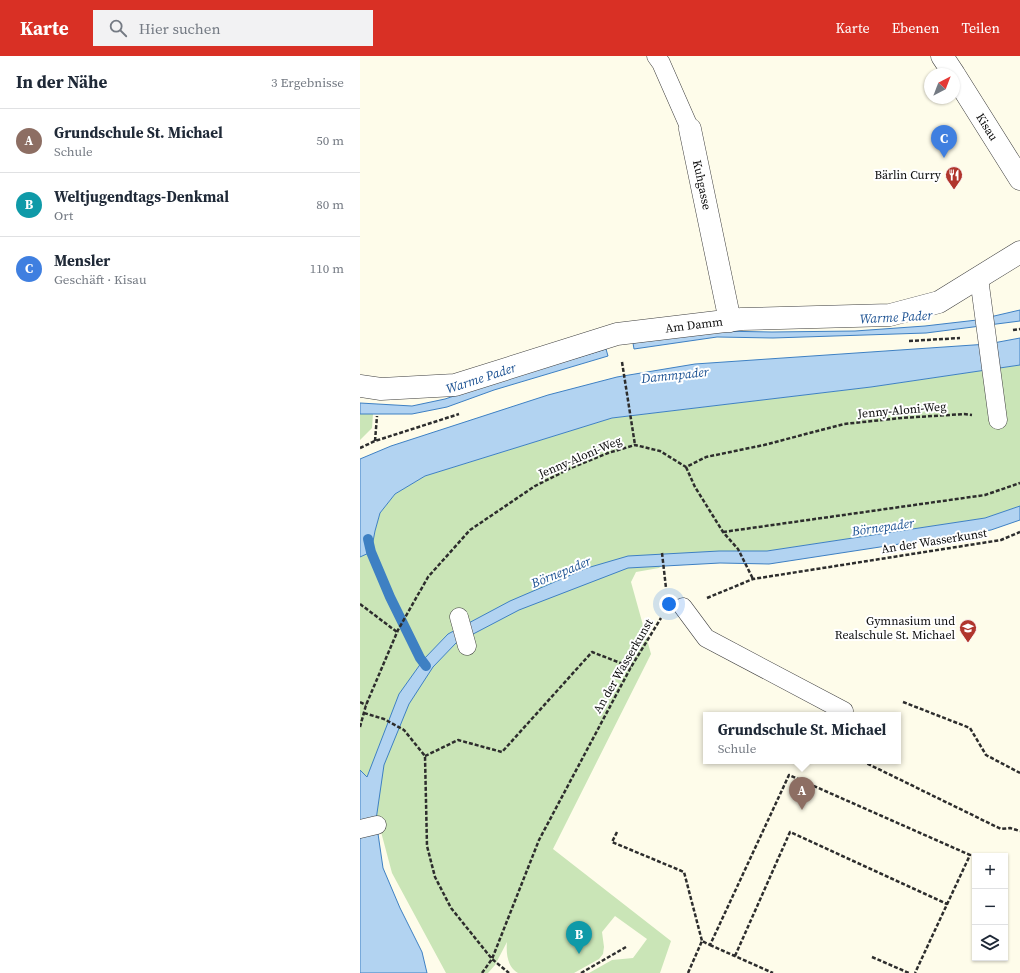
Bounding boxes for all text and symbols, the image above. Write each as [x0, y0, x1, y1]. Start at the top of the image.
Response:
search box [93, 10, 373, 46]
text: Karte [20, 15, 69, 41]
icon: search [107, 17, 129, 39]
text: Hier suchen [139, 18, 220, 39]
text: Karte [835, 18, 870, 38]
text: Ebenen [892, 18, 939, 38]
text: Teilen [961, 18, 1000, 38]
north arrow [924, 68, 960, 104]
text: In der Nähe [16, 70, 107, 94]
text: 3 Ergebnisse [271, 74, 344, 91]
street label: Kisau [972, 110, 1002, 144]
text: Grundschule St. Michael [54, 122, 223, 143]
pin: C [931, 125, 957, 158]
text: A [25, 132, 33, 149]
text: 50 m [316, 132, 344, 149]
text: Schule [54, 143, 93, 160]
street label: Kuhgasse [689, 159, 715, 211]
restaurant icon: Bärlin Curry [944, 165, 964, 190]
place label: Bärlin Curry [874, 167, 942, 183]
text: Weltjugendtags-Denkmal [54, 186, 229, 207]
text: B [25, 196, 33, 213]
text: 80 m [316, 196, 344, 213]
text: Ort [54, 207, 73, 224]
text: Mensler [54, 250, 110, 271]
text: C [25, 260, 33, 277]
text: 110 m [310, 260, 344, 277]
text: Geschäft · Kisau [54, 271, 146, 288]
water label: Warme Pader [859, 307, 934, 327]
street label: Am Damm [664, 314, 724, 336]
water label: Warme Pader [444, 358, 519, 397]
water label: Dammpader [639, 363, 710, 387]
street label: Jenny-Aloni-Weg [856, 398, 947, 422]
street label: Jenny-Aloni-Weg [535, 432, 624, 482]
water label: Börnepader [850, 514, 916, 540]
street label: An der Wasserkunst [880, 525, 988, 557]
water label: Börnepader [528, 552, 594, 592]
your location [659, 594, 679, 614]
place label: Gymnasium und Realschule St. Michael [835, 613, 955, 643]
street label: An der Wasserkunst [589, 616, 657, 716]
school or university icon: Gymnasium und Realschule St. Michael [958, 618, 978, 643]
popup [703, 712, 901, 764]
text: Grundschule St. Michael [718, 719, 886, 740]
text: Schule [718, 740, 756, 757]
pin: A [789, 777, 815, 810]
map controls [972, 853, 1008, 961]
button: + [972, 853, 1008, 889]
button: − [972, 889, 1008, 925]
pin: B [566, 921, 592, 954]
button: layers [972, 925, 1008, 961]

